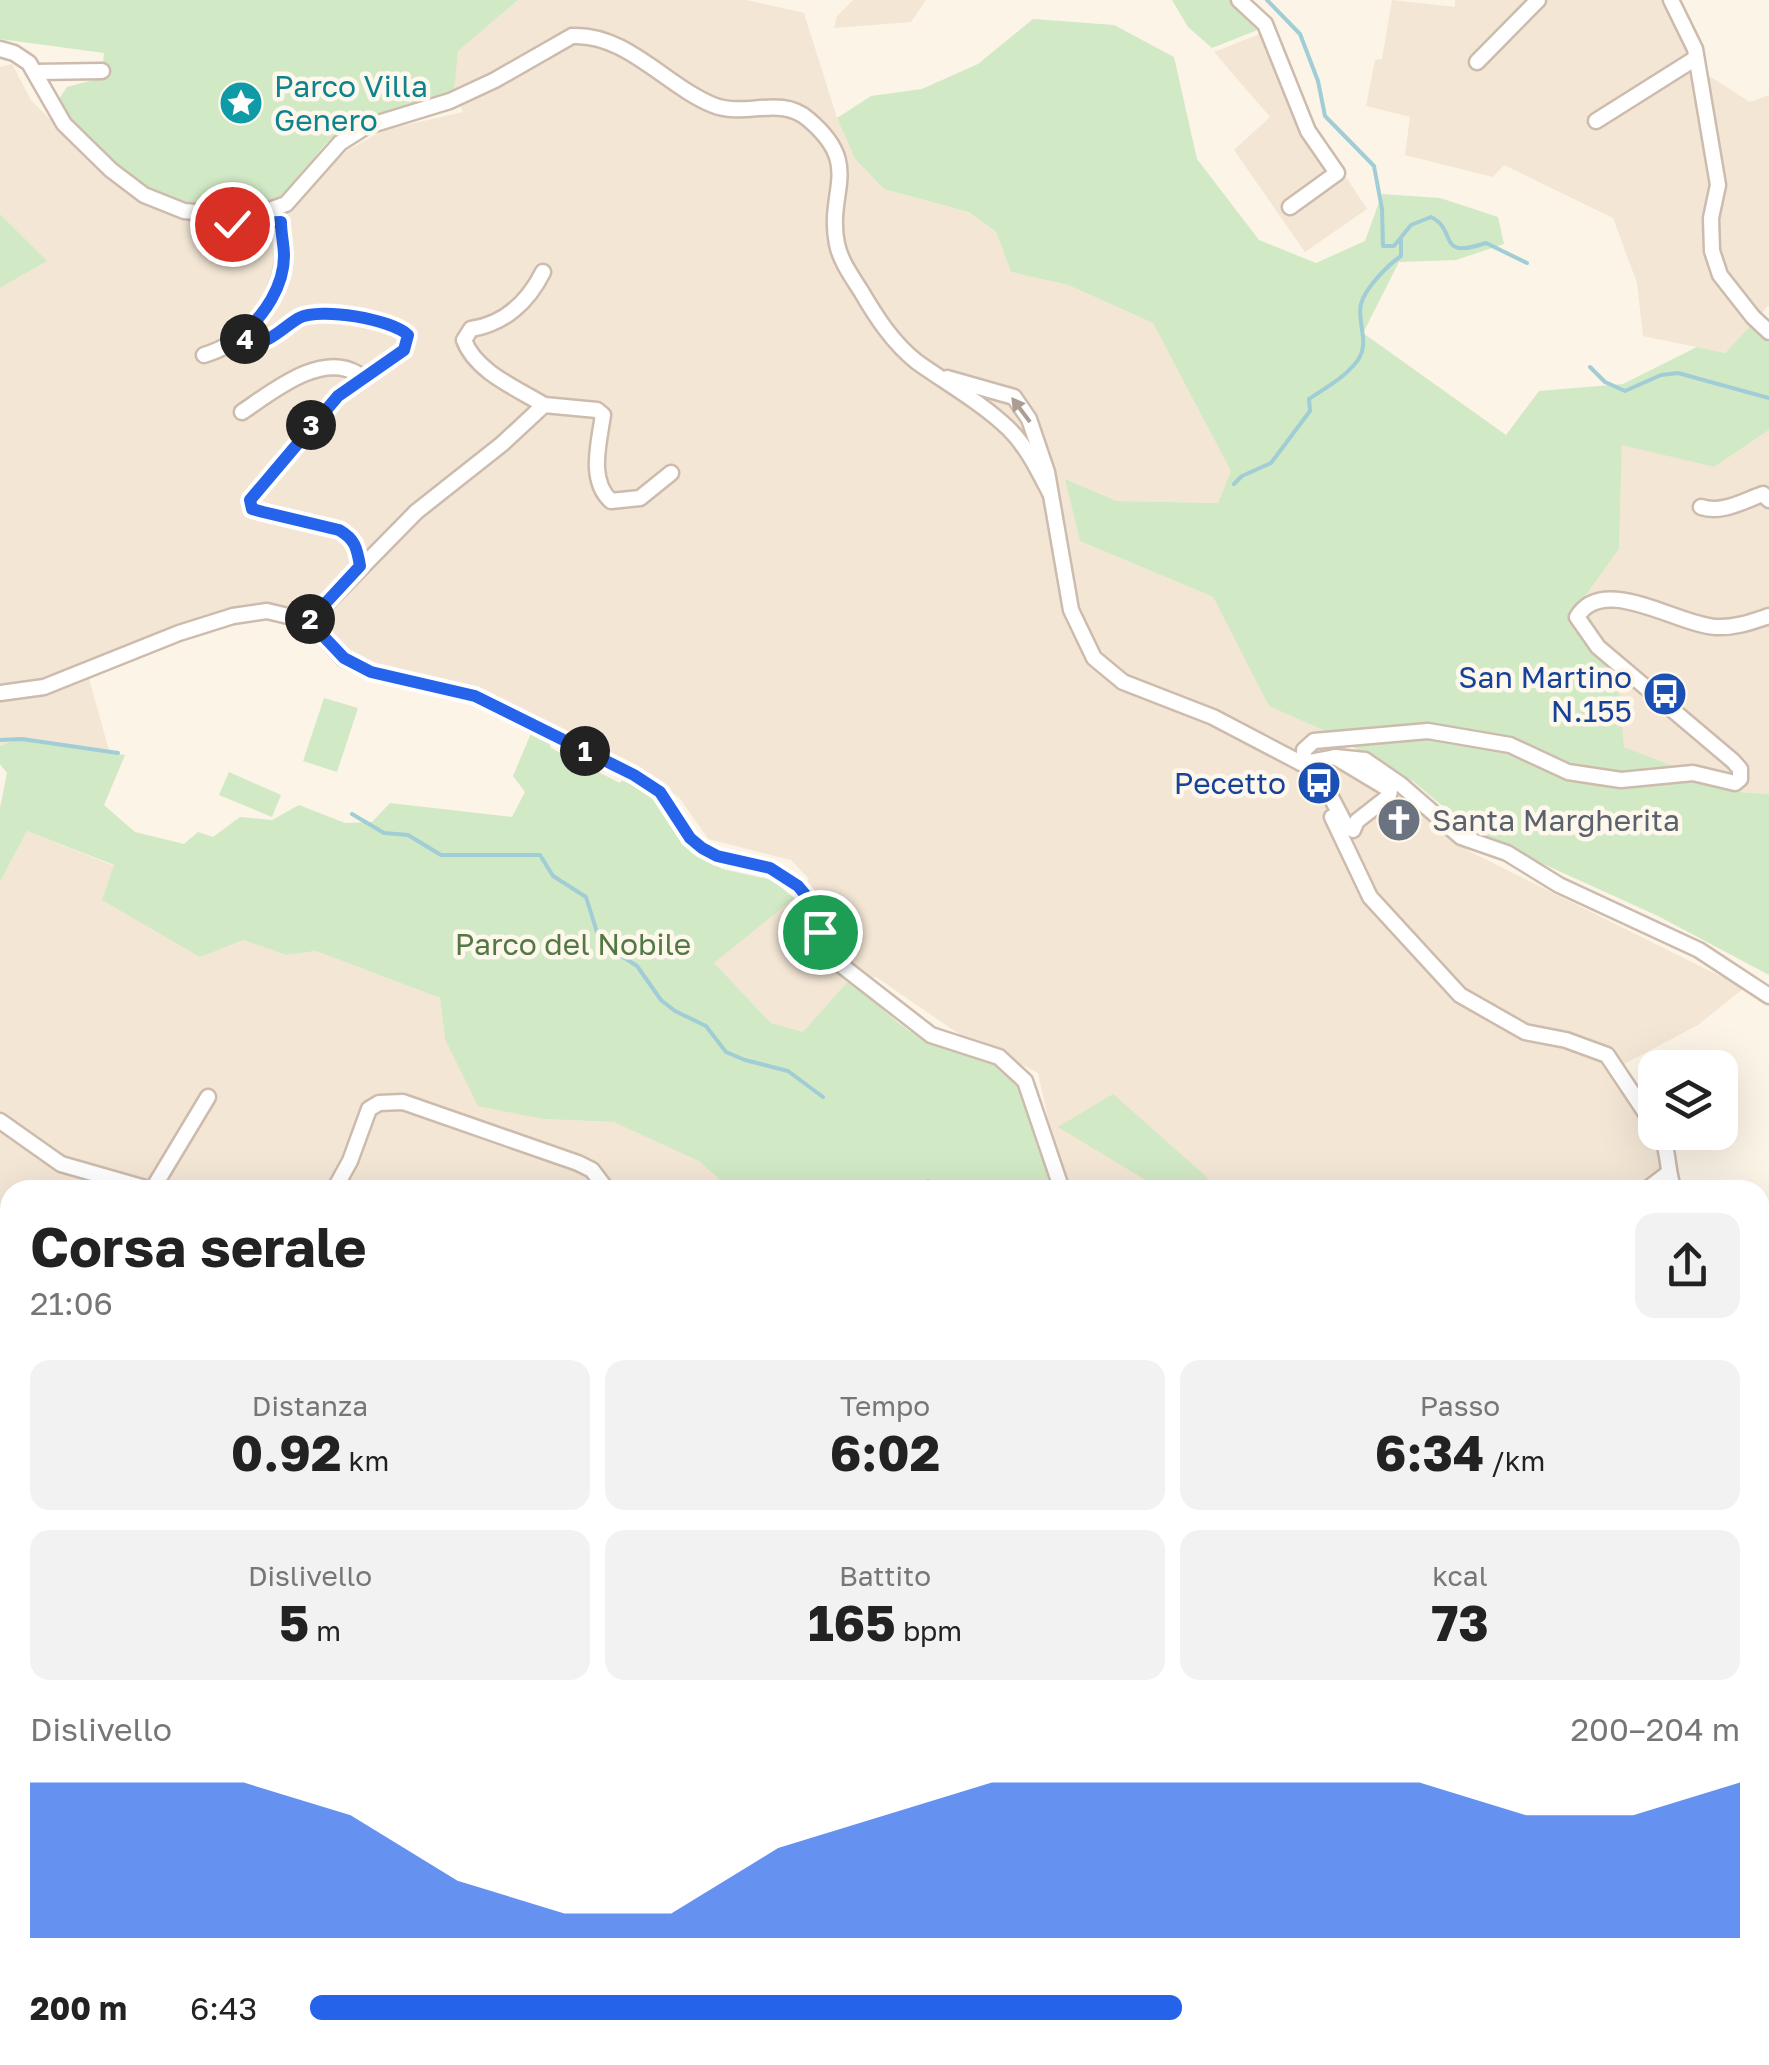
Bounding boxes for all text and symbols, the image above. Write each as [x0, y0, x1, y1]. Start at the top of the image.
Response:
place label: Parco Villa Genero [274, 68, 428, 138]
place icon: Parco Villa Genero [218, 80, 264, 126]
pin [190, 182, 275, 267]
icon: check [205, 197, 260, 252]
pin: 4 [220, 314, 270, 364]
text: 4 [236, 322, 254, 355]
one-way arrow [1011, 396, 1032, 423]
pin: 3 [286, 400, 336, 450]
text: 3 [302, 408, 320, 441]
pin: 2 [285, 594, 335, 644]
text: 2 [301, 602, 319, 635]
place label: San Martino N.155 [1458, 659, 1632, 729]
bus stop icon: San Martino N.155 [1642, 671, 1688, 717]
pin: 1 [560, 726, 610, 776]
text: 1 [578, 734, 592, 767]
bus stop icon: Pecetto [1296, 760, 1342, 806]
place label: Pecetto [1174, 765, 1286, 801]
church icon: Santa Margherita [1376, 797, 1422, 843]
place label: Santa Margherita [1432, 802, 1680, 838]
pin [778, 890, 863, 975]
icon: arrive [793, 905, 848, 960]
park label: Parco del Nobile [455, 926, 691, 962]
map controls [1638, 1050, 1738, 1150]
button: layers [1638, 1050, 1738, 1150]
text: Corsa serale [30, 1213, 366, 1279]
button: share [1635, 1213, 1740, 1318]
text: 21:06 [30, 1284, 113, 1322]
text: Distanza [252, 1389, 368, 1422]
text: Tempo [840, 1389, 930, 1422]
text: Passo [1420, 1389, 1500, 1422]
text: 0.92 [231, 1422, 342, 1482]
text: 6:02 [830, 1422, 940, 1482]
text: 6:34 [1375, 1422, 1484, 1482]
text: km [342, 1444, 389, 1477]
text: /km [1484, 1444, 1545, 1477]
text: Dislivello [248, 1559, 372, 1592]
text: Battito [839, 1559, 931, 1592]
text: kcal [1432, 1559, 1488, 1592]
text: 5 [279, 1592, 309, 1652]
text: 165 [808, 1592, 896, 1652]
text: 73 [1431, 1592, 1489, 1652]
text: m [309, 1614, 341, 1647]
text: bpm [896, 1614, 962, 1647]
text: Dislivello [30, 1710, 172, 1748]
text: 200–204 m [1571, 1710, 1740, 1748]
text: 200 m [30, 1989, 127, 2027]
text: 6:43 [190, 1989, 257, 2027]

